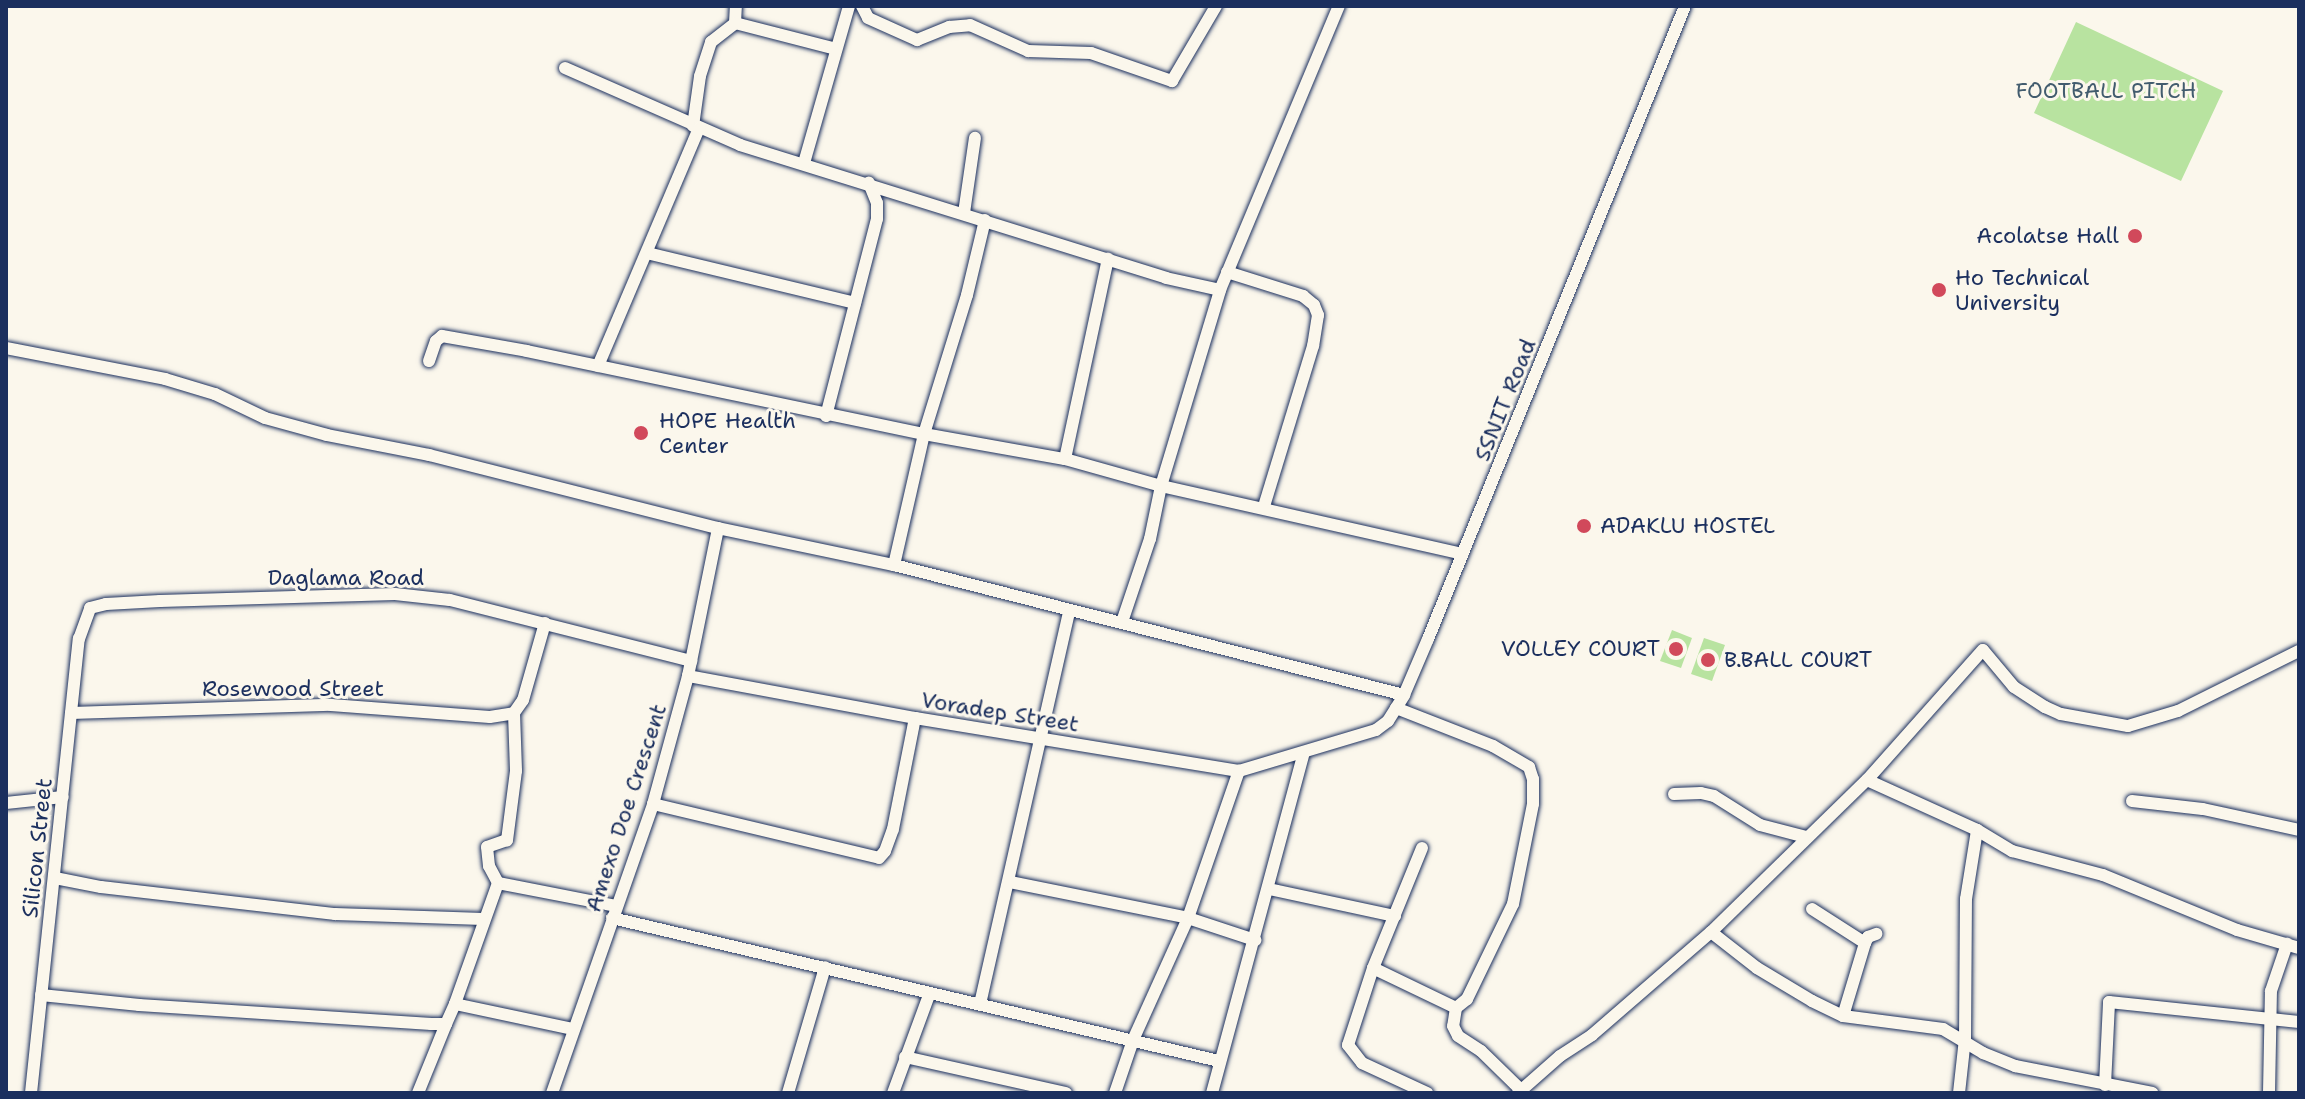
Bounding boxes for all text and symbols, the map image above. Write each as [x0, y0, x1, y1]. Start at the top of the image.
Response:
park label: FOOTBALL PITCH [2016, 78, 2196, 104]
place label: Acolatse Hall [1976, 223, 2119, 249]
marker: Acolatse Hall [2126, 227, 2144, 245]
place label: Ho Technical University [1955, 264, 2089, 316]
marker: Ho Technical University [1930, 281, 1948, 299]
street label: SSNIT Road [1469, 335, 1541, 465]
place label: HOPE Health Center [659, 407, 796, 458]
marker: HOPE Health Center [630, 422, 652, 444]
place label: ADAKLU HOSTEL [1600, 513, 1775, 539]
marker: ADAKLU HOSTEL [1575, 517, 1593, 535]
street label: Daglama Road [268, 565, 424, 591]
place label: VOLLEY COURT [1501, 636, 1660, 662]
marker: VOLLEY COURT [1667, 640, 1685, 658]
place label: B.BALL COURT [1724, 647, 1872, 673]
marker: B.BALL COURT [1699, 651, 1717, 669]
street label: Rosewood Street [202, 676, 384, 702]
street label: Voradep Street [919, 686, 1081, 738]
street label: Amexo Doe Crescent [580, 701, 672, 915]
street label: Silicon Street [17, 777, 57, 919]

